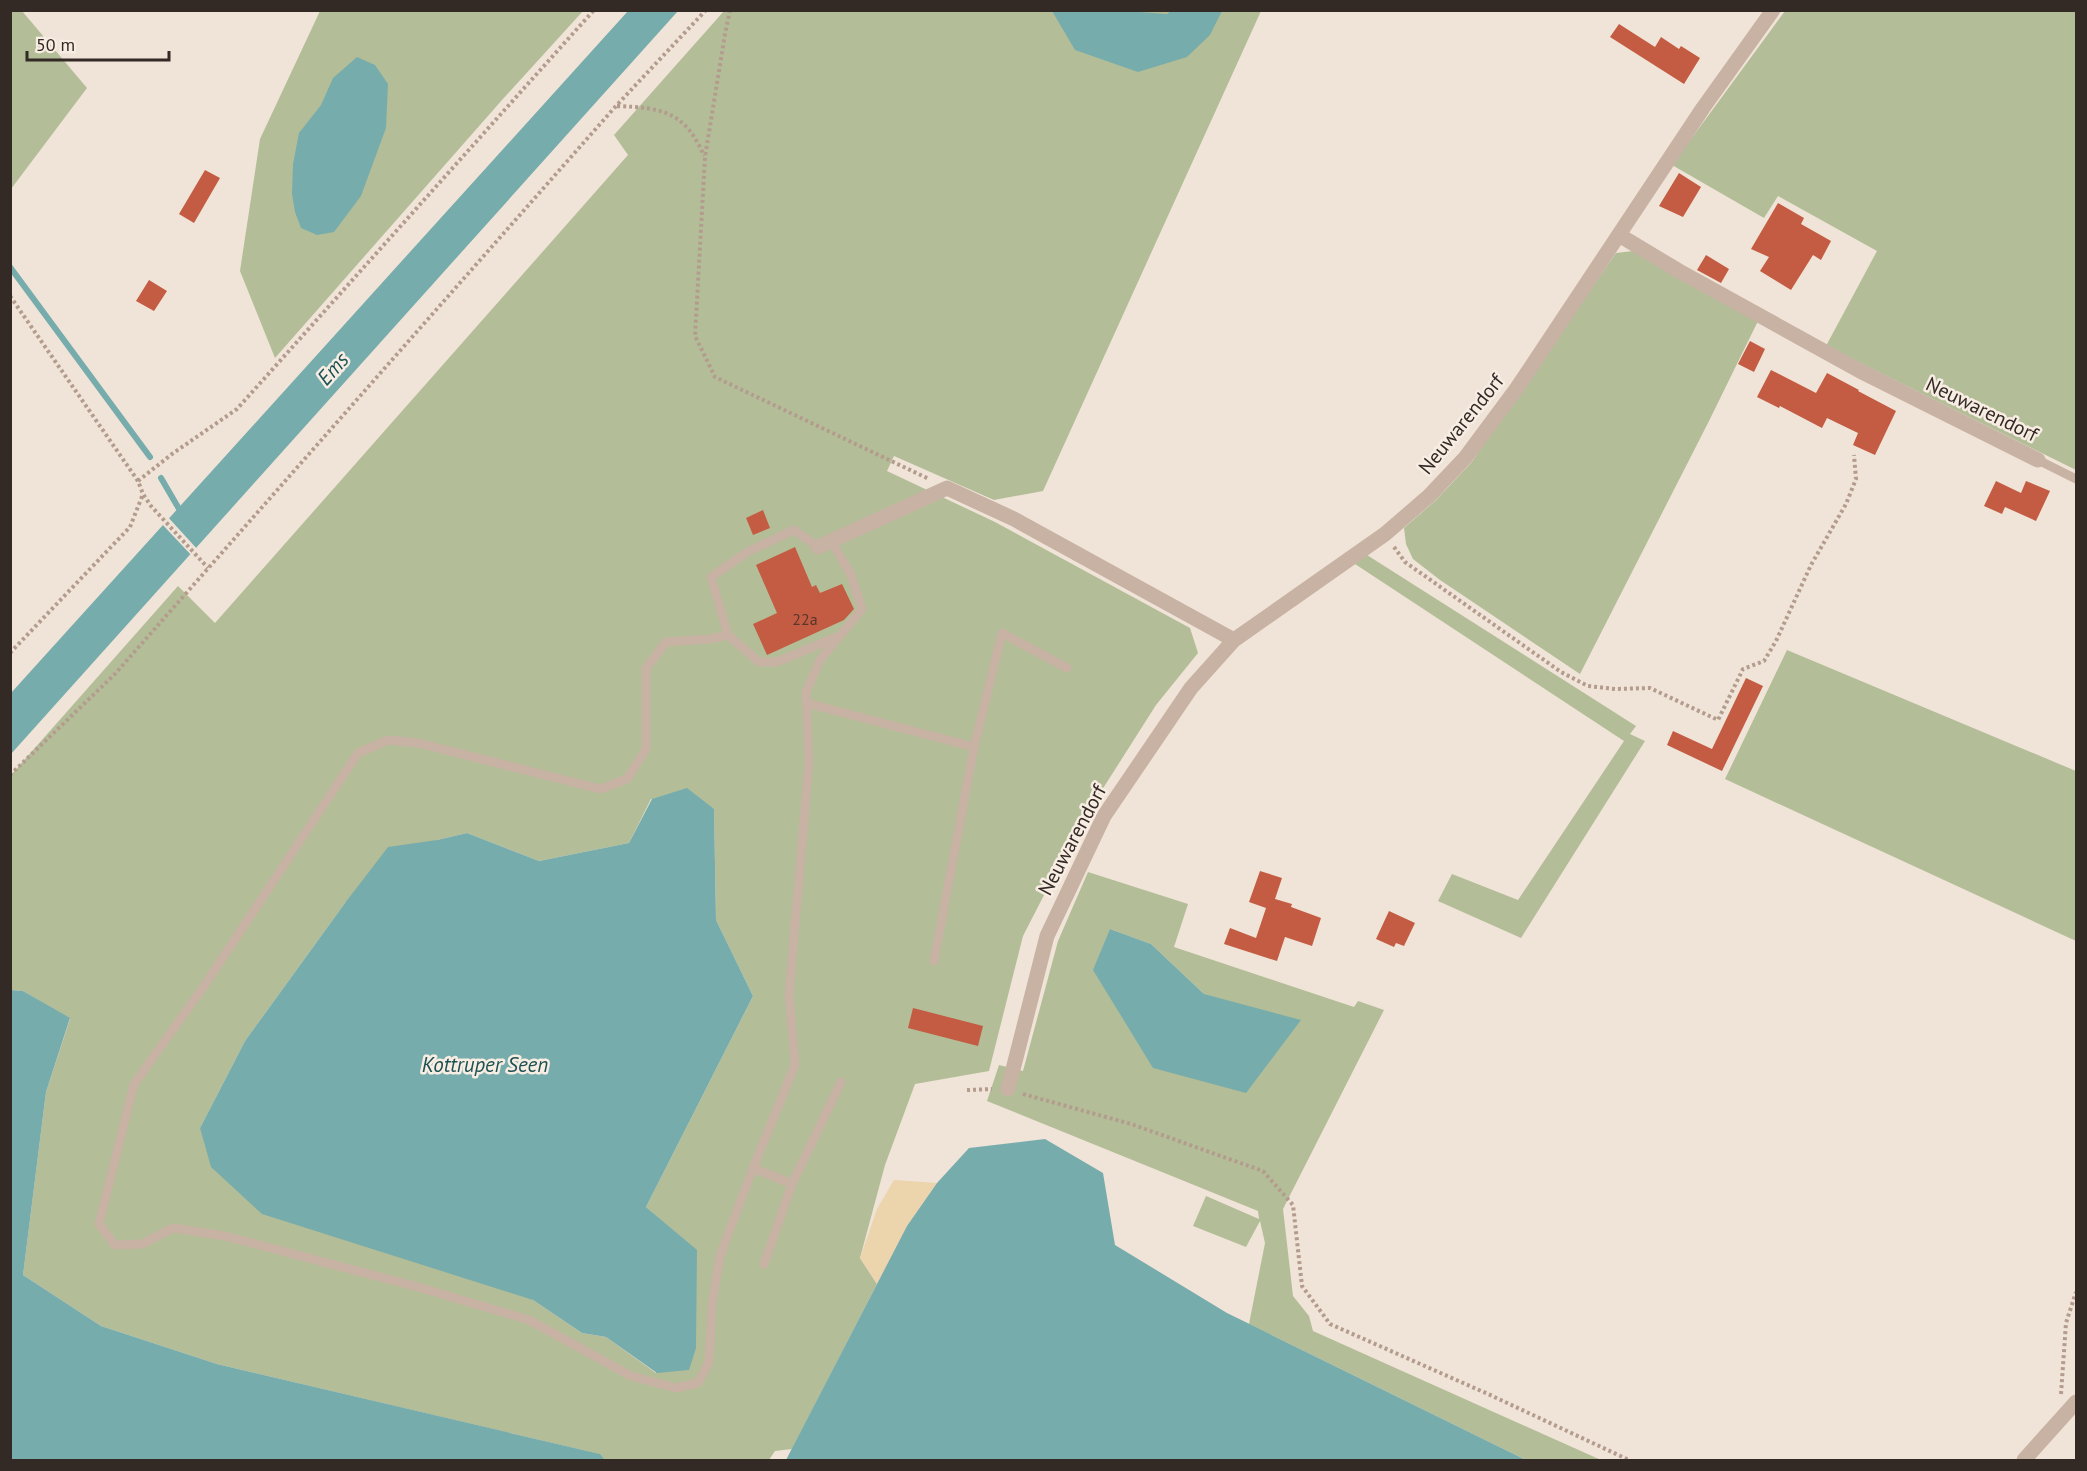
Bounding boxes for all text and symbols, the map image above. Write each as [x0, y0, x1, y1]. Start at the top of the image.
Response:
scale bar [27, 24, 170, 62]
text: 50 m [36, 33, 75, 56]
water label: Ems [311, 346, 355, 391]
street label: Neuwarendorf [1413, 367, 1510, 479]
street label: Neuwarendorf [1922, 371, 2044, 448]
house number: 22a [792, 609, 818, 629]
street label: Neuwarendorf [1032, 779, 1113, 900]
water label: Kottruper Seen [422, 1051, 548, 1078]

